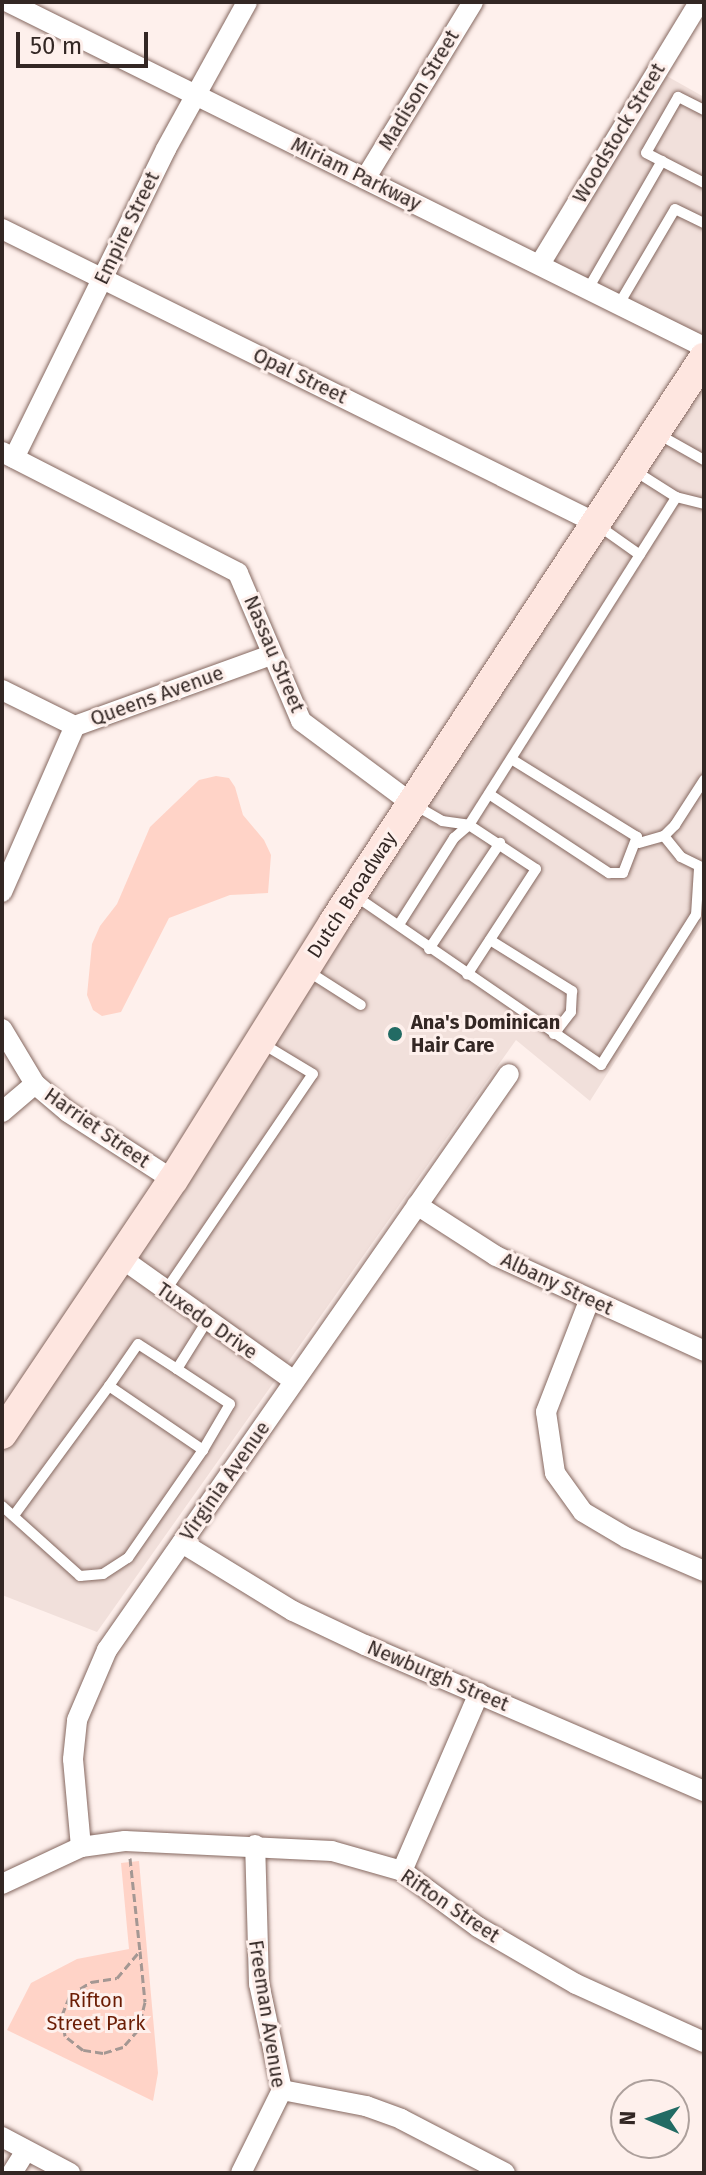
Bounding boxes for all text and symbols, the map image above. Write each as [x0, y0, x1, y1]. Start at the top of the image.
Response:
scale bar [20, 16, 152, 66]
street label: Madison Street [374, 25, 464, 155]
text: 50 m [30, 32, 82, 60]
street label: Woodstock Street [568, 59, 670, 207]
street label: Miriam Parkway [287, 132, 425, 216]
street label: Empire Street [89, 168, 165, 288]
street label: Opal Street [249, 343, 351, 409]
street label: Nassau Street [239, 592, 309, 716]
street label: Queens Avenue [87, 661, 227, 731]
street label: Dutch Broadway [302, 827, 402, 963]
place label: Ana's Dominican Hair Care [411, 1010, 560, 1057]
marker: Ana's Dominican Hair Care [386, 1025, 404, 1043]
street label: Harriet Street [40, 1083, 154, 1173]
street label: Albany Street [497, 1248, 617, 1320]
street label: Tuxedo Drive [152, 1277, 262, 1365]
street label: Virginia Avenue [175, 1417, 275, 1545]
street label: Newburgh Street [364, 1635, 512, 1717]
street label: Rifton Street [396, 1864, 504, 1948]
street label: Freeman Avenue [243, 1938, 291, 2090]
park label: Rifton Street Park [47, 1989, 145, 2036]
north arrow [610, 2079, 690, 2159]
text: N [614, 2110, 641, 2126]

